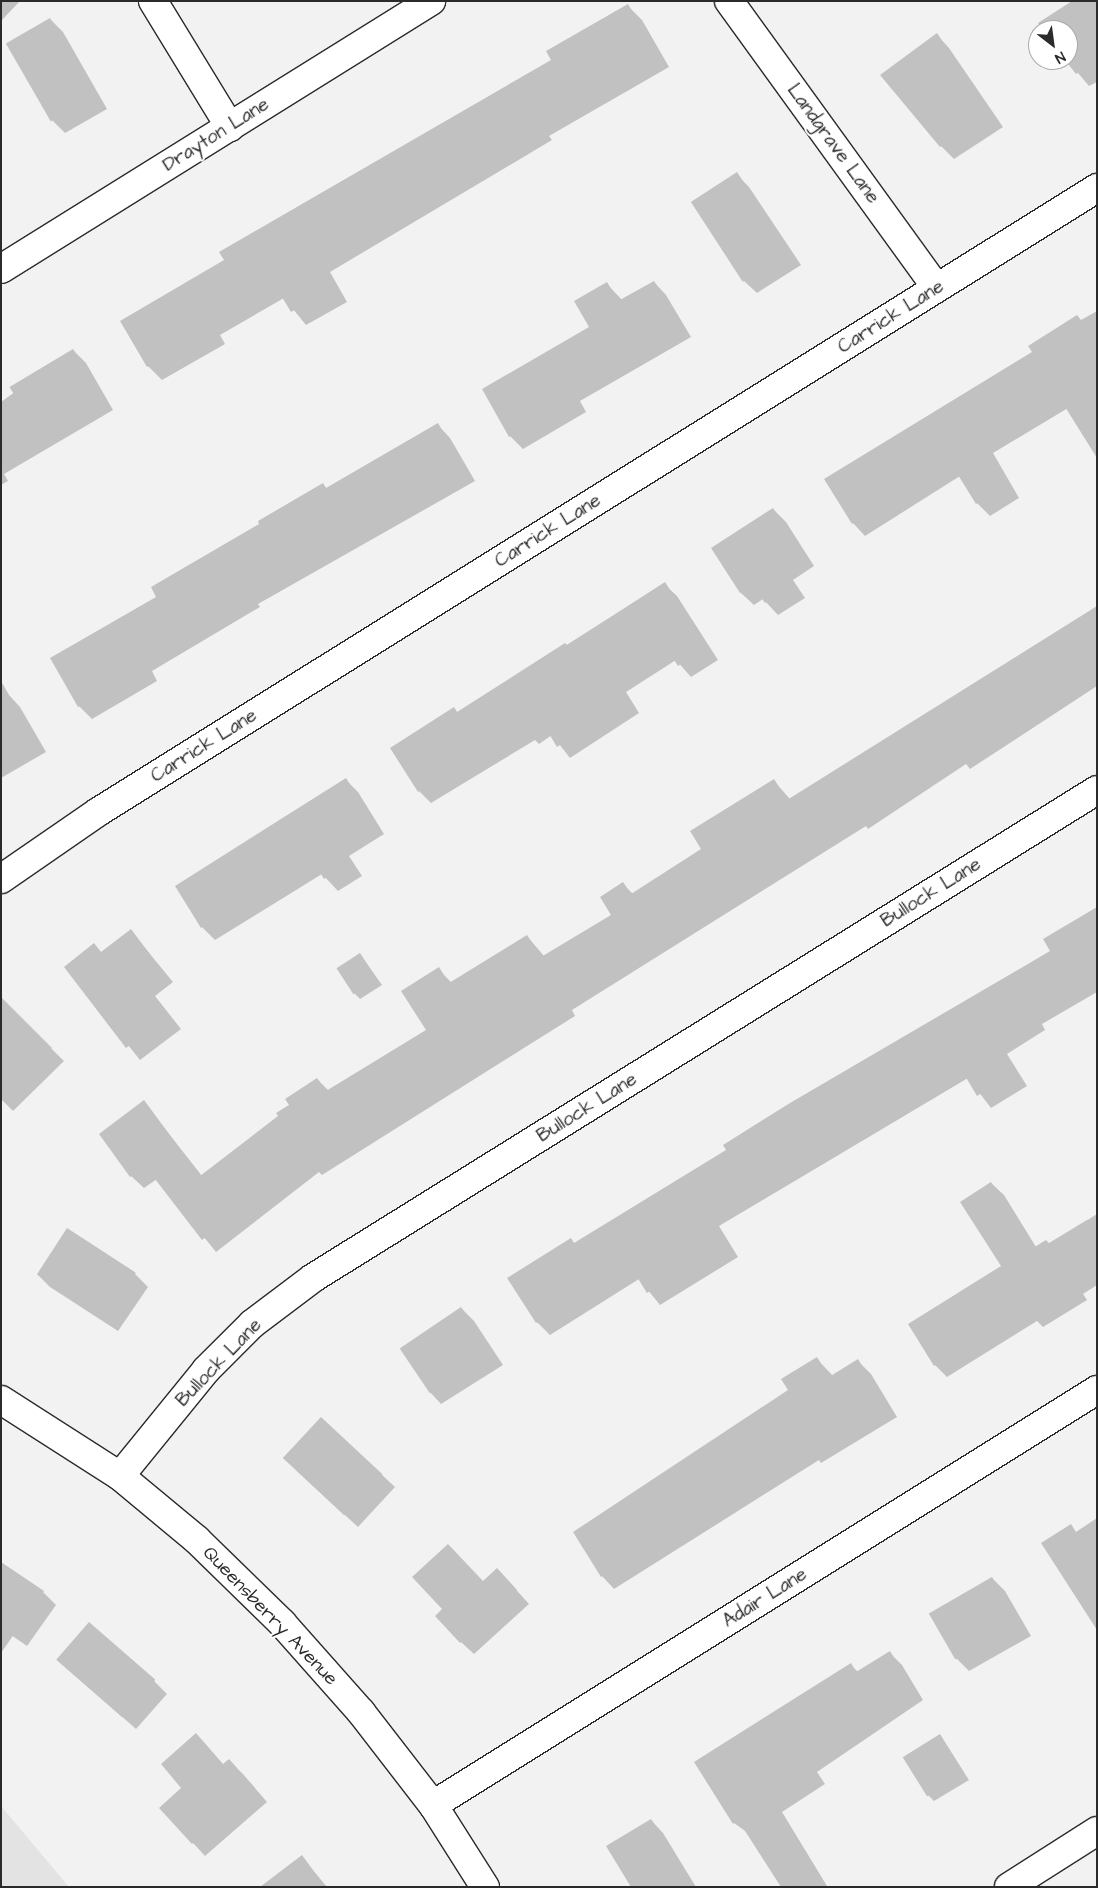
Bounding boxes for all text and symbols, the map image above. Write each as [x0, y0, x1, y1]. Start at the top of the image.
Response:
north arrow [1028, 20, 1078, 70]
text: N [1051, 46, 1069, 68]
street label: Landgrave Lane [782, 80, 884, 208]
street label: Drayton Lane [159, 93, 273, 177]
street label: Carrick Lane [834, 275, 948, 359]
street label: Carrick Lane [491, 489, 605, 573]
street label: Carrick Lane [147, 704, 261, 788]
street label: Bullock Lane [877, 853, 985, 933]
street label: Bullock Lane [533, 1068, 641, 1148]
street label: Bullock Lane [171, 1314, 267, 1412]
street label: Queensberry Avenue [198, 1542, 342, 1690]
street label: Adair Lane [719, 1563, 811, 1633]

